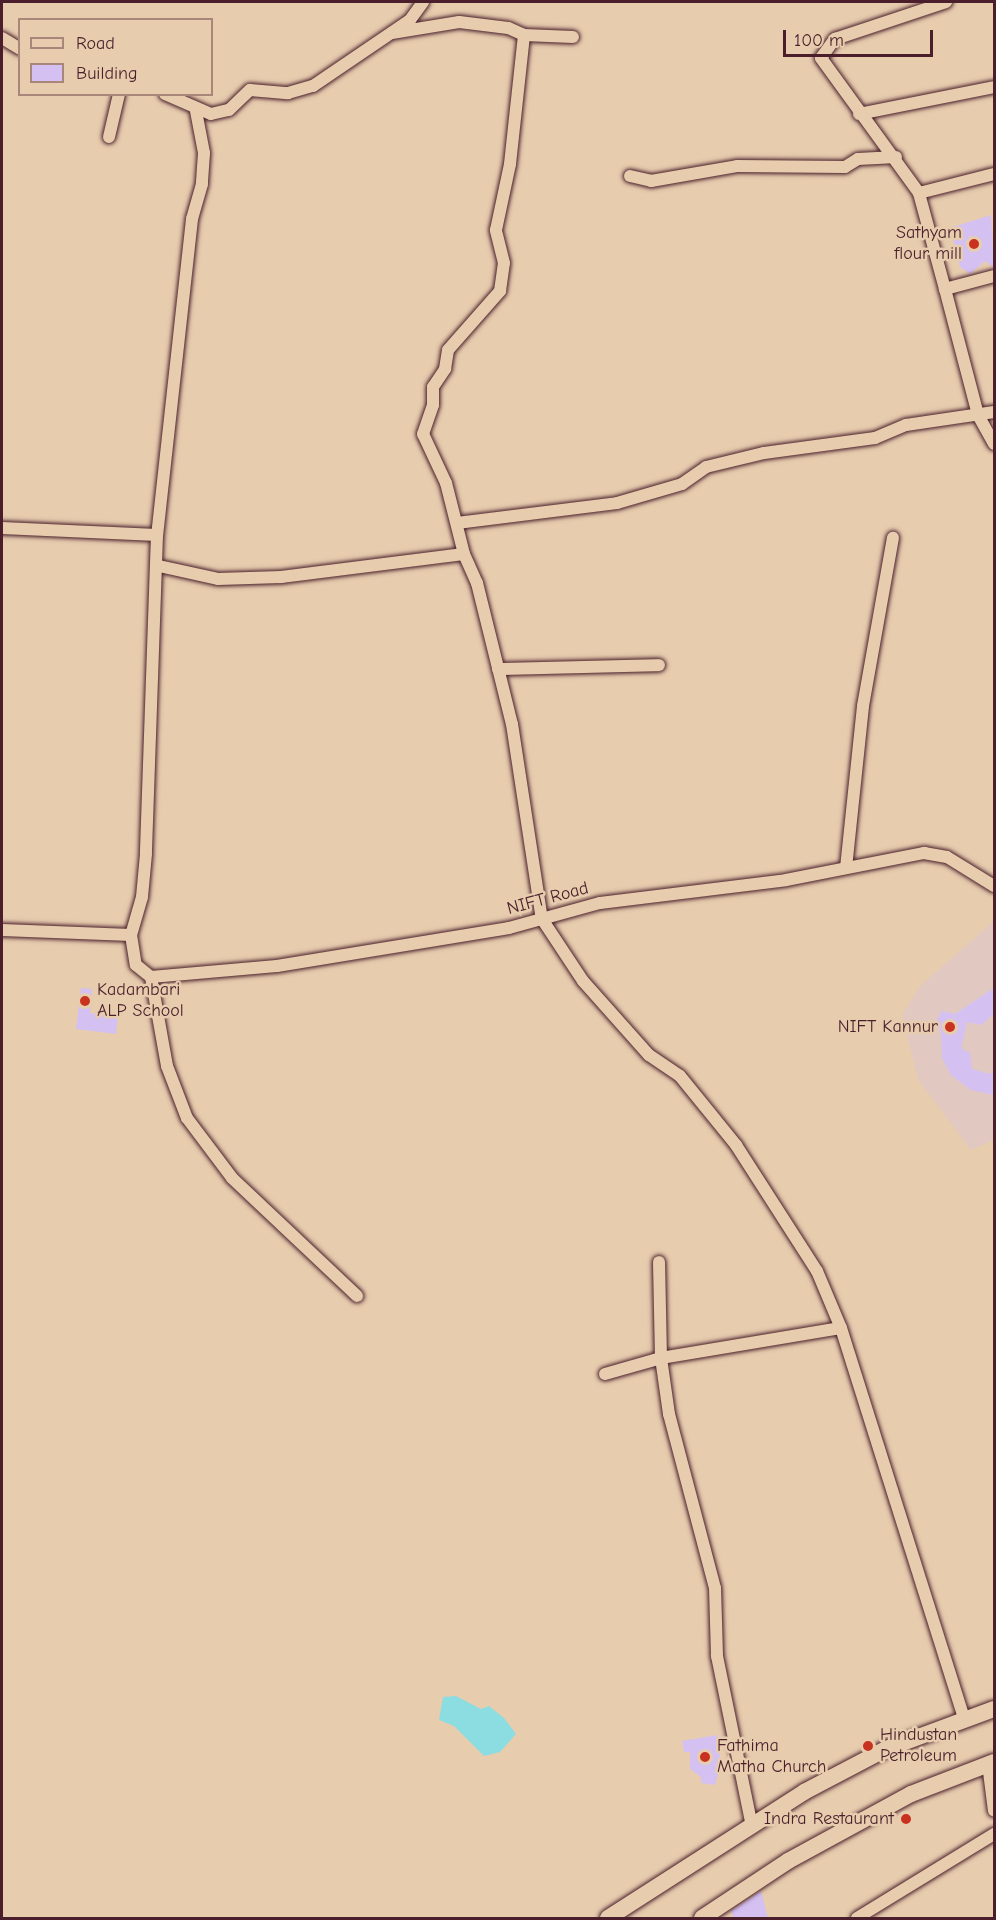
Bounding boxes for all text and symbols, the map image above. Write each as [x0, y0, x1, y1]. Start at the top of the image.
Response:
legend [18, 18, 213, 96]
scale bar [786, 18, 936, 56]
text: 100 m [794, 30, 844, 51]
text: Road [76, 33, 115, 54]
text: Building [76, 63, 138, 84]
place label: Sathyam flour mill [894, 223, 962, 266]
marker: Sathyam flour mill [967, 237, 981, 251]
street label: NIFT Road [505, 878, 591, 920]
place label: Kadambari ALP School [97, 980, 184, 1022]
marker: Kadambari ALP School [78, 994, 92, 1008]
place label: NIFT Kannur [838, 1016, 938, 1038]
marker: NIFT Kannur [943, 1020, 957, 1034]
place label: Hindustan Petroleum [880, 1725, 957, 1768]
place label: Fathima Matha Church [717, 1736, 826, 1778]
marker: Hindustan Petroleum [861, 1739, 875, 1753]
marker: Fathima Matha Church [698, 1750, 712, 1764]
place label: Indra Restaurant [764, 1808, 894, 1830]
marker: Indra Restaurant [899, 1812, 913, 1826]

